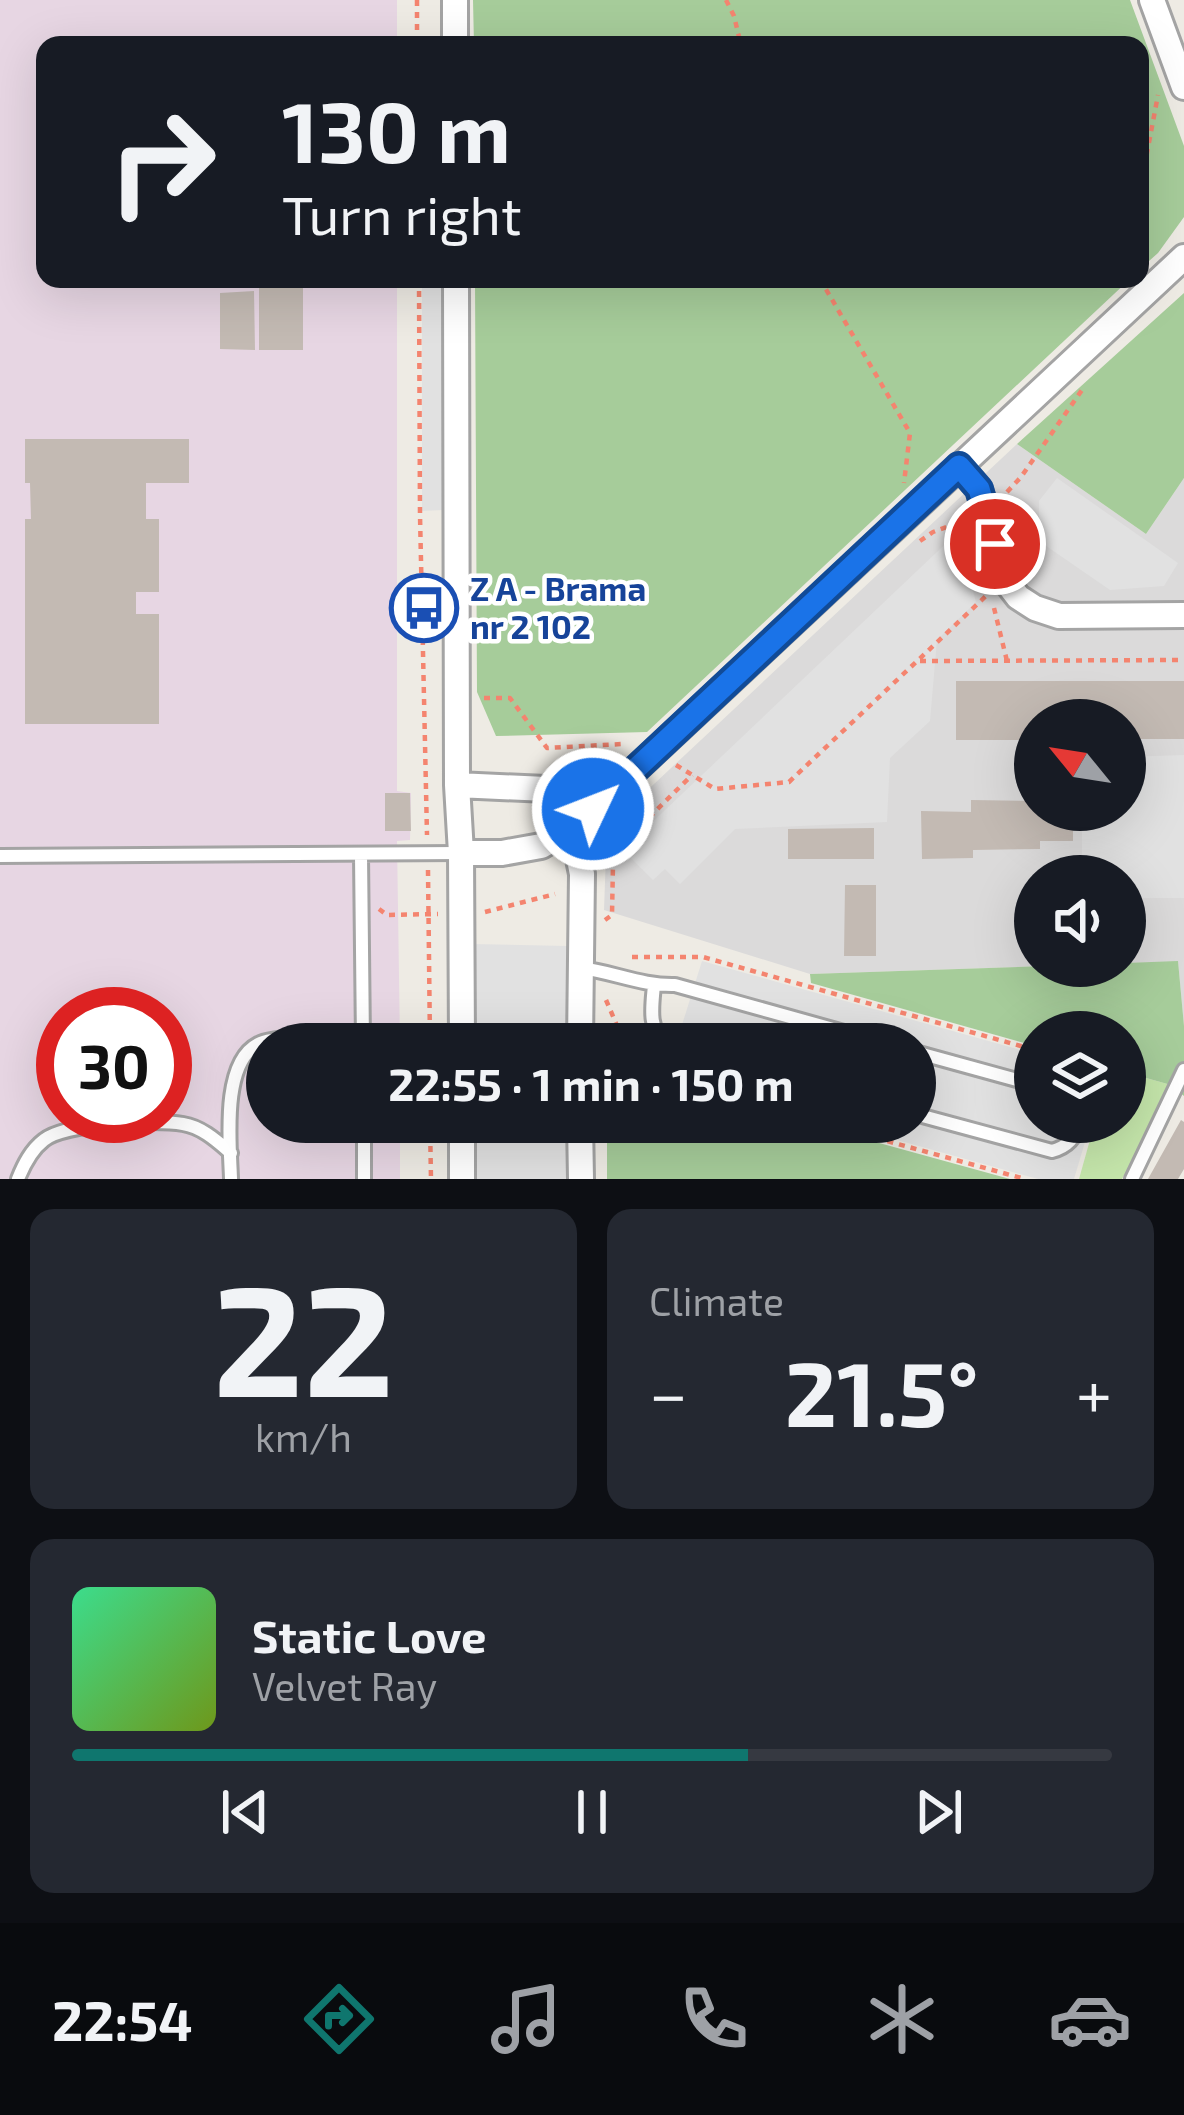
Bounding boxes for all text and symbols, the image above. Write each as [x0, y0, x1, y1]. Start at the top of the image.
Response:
text: 130 m [282, 79, 511, 180]
icon: right [84, 84, 240, 240]
text: Turn right [282, 181, 522, 246]
pin [944, 493, 1046, 595]
icon: arrive [962, 511, 1028, 577]
place label: Z A - Brama nr 2 102 [470, 568, 646, 646]
bus stop icon: Z A - Brama nr 2 102 [389, 573, 459, 643]
north arrow [1014, 699, 1146, 831]
map controls [1014, 699, 1146, 1143]
position arrow [530, 746, 656, 872]
button: sound [1014, 855, 1146, 987]
speed limit sign: 30 [36, 987, 192, 1143]
button: layers [1014, 1011, 1146, 1143]
text: 22:55 · 1 min · 150 m [388, 1056, 794, 1110]
text: 22 [213, 1241, 394, 1428]
text: Climate [649, 1277, 784, 1324]
text: 21.5° [785, 1337, 979, 1445]
text: − [649, 1352, 688, 1431]
text: + [1076, 1352, 1112, 1431]
text: km/h [255, 1413, 352, 1460]
text: Static Love [252, 1608, 487, 1662]
text: Velvet Ray [252, 1662, 437, 1709]
icon: previous [212, 1779, 278, 1845]
icon: pause [559, 1779, 625, 1845]
icon: next [906, 1779, 972, 1845]
icon: directions [297, 1977, 381, 2061]
icon: music [484, 1977, 568, 2061]
icon: phone [672, 1977, 756, 2061]
icon: climate [860, 1977, 944, 2061]
icon: car [1048, 1977, 1132, 2061]
text: 22:54 [52, 1987, 193, 2052]

